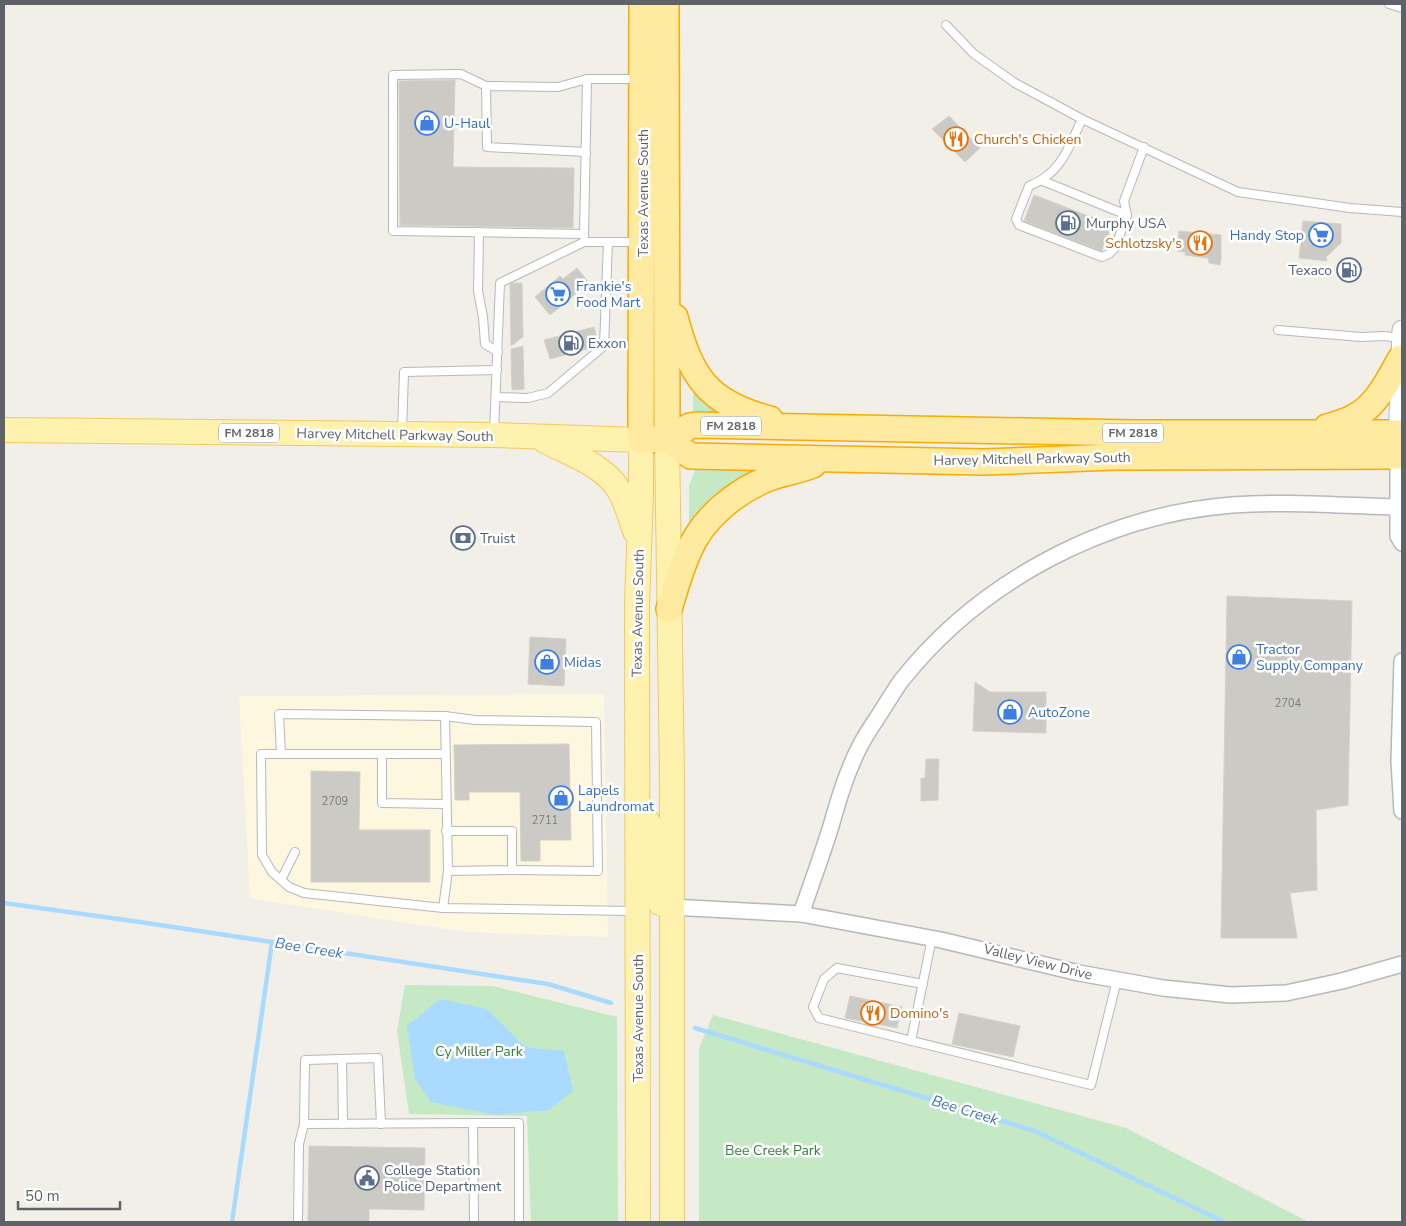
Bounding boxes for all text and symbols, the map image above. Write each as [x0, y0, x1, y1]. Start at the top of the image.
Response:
shop icon: U-Haul [414, 110, 440, 136]
place label: U-Haul [444, 114, 491, 133]
restaurant icon: Church's Chicken [943, 126, 969, 152]
street label: Texas Avenue South [634, 129, 653, 257]
place label: Church's Chicken [974, 130, 1081, 149]
fuel station icon: Murphy USA [1055, 210, 1081, 236]
place label: Murphy USA [1086, 214, 1167, 233]
supermarket icon: Handy Stop [1308, 222, 1334, 248]
place label: Handy Stop [1230, 226, 1304, 245]
restaurant icon: Schlotzsky's [1187, 230, 1213, 256]
place label: Schlotzsky's [1105, 234, 1182, 253]
fuel station icon: Texaco [1336, 257, 1362, 283]
place label: Texaco [1288, 261, 1332, 280]
place label: Frankie's Food Mart [576, 277, 641, 312]
supermarket icon: Frankie's Food Mart [545, 281, 571, 307]
fuel station icon: Exxon [558, 330, 584, 356]
place label: Exxon [588, 334, 626, 353]
road number: FM 2818 [701, 416, 761, 436]
road number: FM 2818 [219, 423, 279, 442]
road number: FM 2818 [1103, 423, 1163, 442]
street label: Harvey Mitchell Parkway South [296, 424, 494, 446]
street label: Harvey Mitchell Parkway South [933, 448, 1131, 470]
bank icon: Truist [450, 525, 476, 551]
place label: Truist [480, 529, 515, 548]
street label: Texas Avenue South [627, 549, 649, 677]
place label: Tractor Supply Company [1256, 640, 1364, 675]
shop icon: Tractor Supply Company [1226, 644, 1252, 670]
shop icon: Midas [534, 649, 560, 675]
place label: Midas [564, 653, 602, 672]
house number: 2704 [1275, 696, 1302, 711]
shop icon: AutoZone [997, 699, 1023, 725]
place label: AutoZone [1028, 703, 1090, 722]
place label: Lapels Laundromat [578, 781, 654, 816]
shop icon: Lapels Laundromat [548, 785, 574, 811]
house number: 2709 [322, 794, 348, 809]
house number: 2711 [532, 813, 558, 828]
water label: Bee Creek [273, 933, 345, 963]
street label: Valley View Drive [981, 939, 1094, 985]
street label: Texas Avenue South [629, 954, 648, 1082]
restaurant icon: Domino's [860, 1000, 886, 1026]
place label: Domino's [890, 1004, 949, 1023]
park label: Cy Miller Park [435, 1042, 524, 1061]
water label: Bee Creek [929, 1090, 1001, 1130]
park label: Bee Creek Park [725, 1141, 822, 1160]
place label: College Station Police Department [384, 1161, 501, 1196]
public building icon: College Station Police Department [354, 1165, 380, 1191]
scale bar [18, 1178, 120, 1210]
text: 50 m [25, 1186, 60, 1206]

